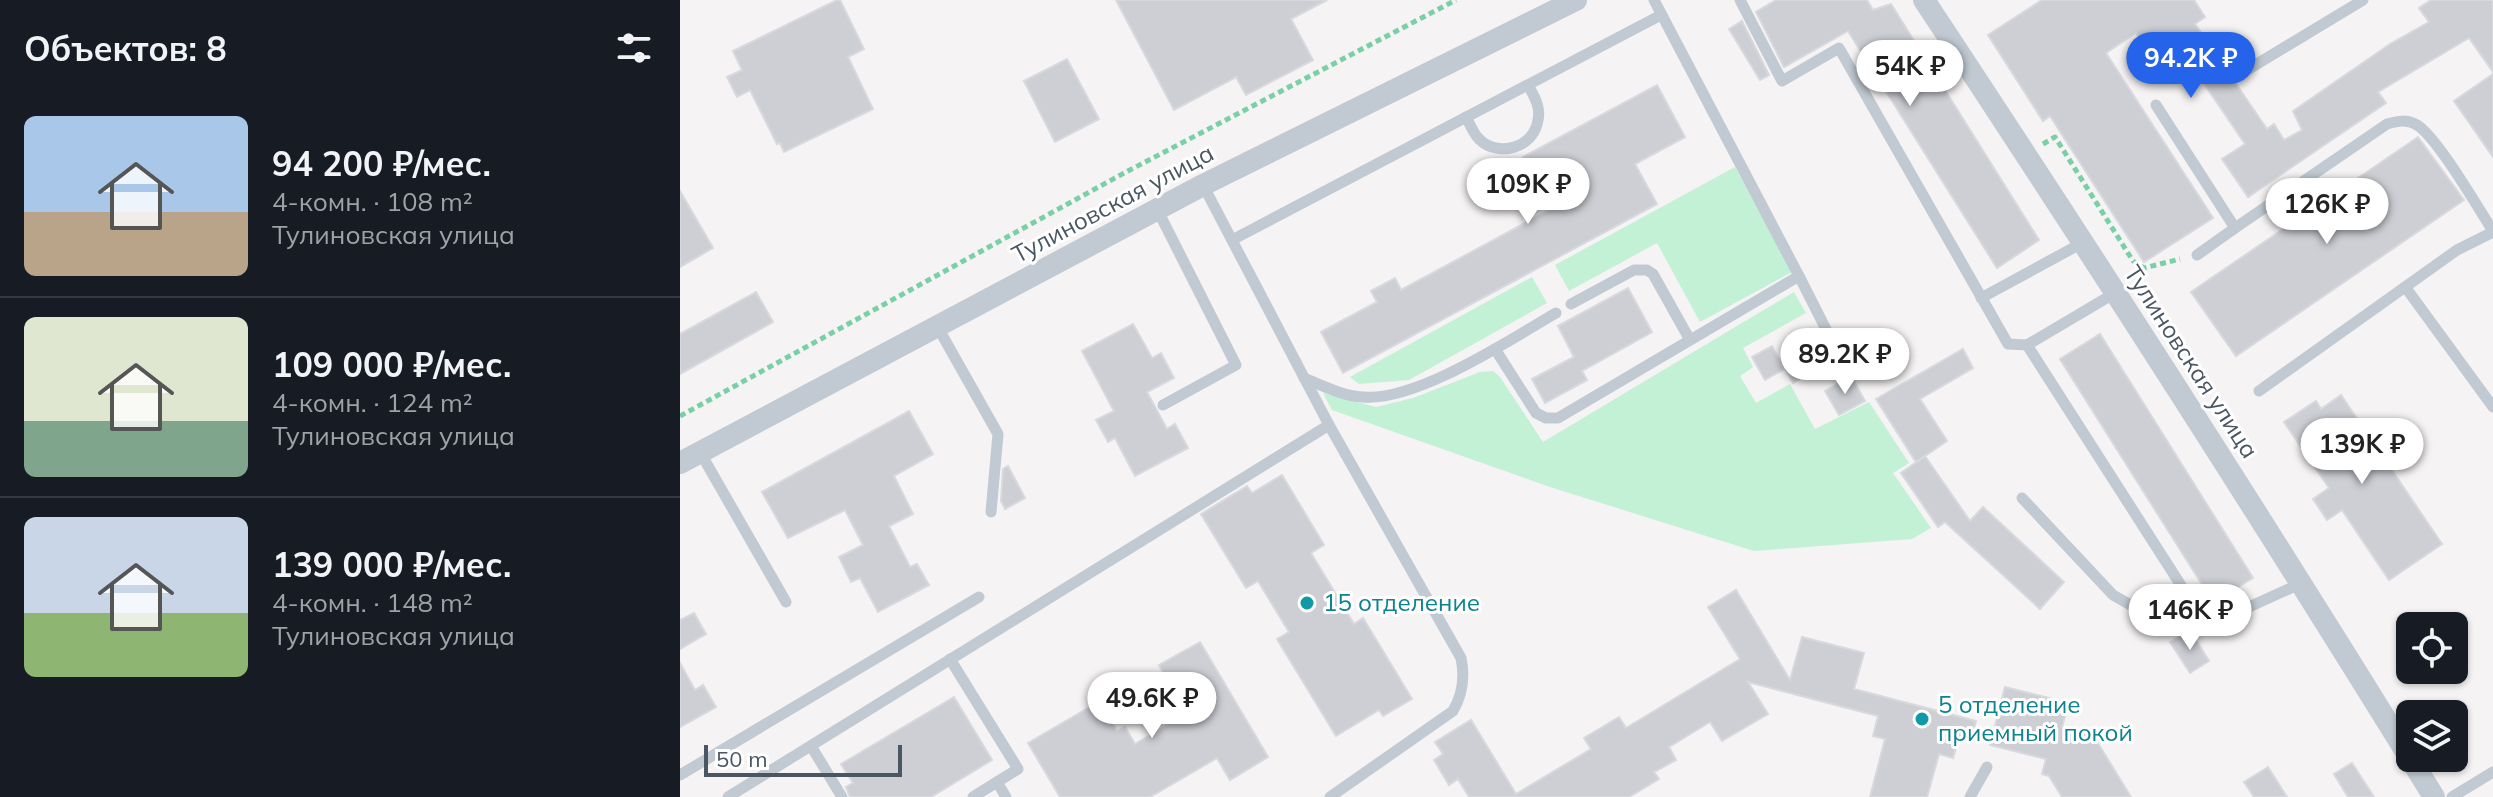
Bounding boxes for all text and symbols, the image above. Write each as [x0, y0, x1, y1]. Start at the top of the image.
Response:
icon: filters [612, 26, 656, 70]
text: Объектов: 8 [24, 27, 227, 70]
pin: 94.2K ₽ [2117, 32, 2265, 100]
pin: 54K ₽ [1854, 40, 1966, 108]
text: 94.2K ₽ [2144, 41, 2238, 74]
text: 54K ₽ [1874, 49, 1946, 82]
street label: Тулиновская улица [1007, 137, 1219, 269]
text: 94 200 ₽/мес. [272, 142, 491, 185]
icon: home [88, 148, 184, 244]
pin: 109K ₽ [1463, 158, 1593, 226]
text: 109K ₽ [1485, 167, 1571, 200]
pin: 126K ₽ [2262, 178, 2392, 246]
text: 4-комн. · 108 m² [272, 185, 473, 218]
text: 126K ₽ [2284, 187, 2370, 220]
text: Тулиновская улица [272, 218, 515, 251]
street label: Тулиновская улица [2118, 259, 2265, 464]
pin: 89.2K ₽ [1771, 328, 1919, 396]
text: 89.2K ₽ [1798, 337, 1892, 370]
text: 109 000 ₽/мес. [272, 343, 511, 386]
icon: home [88, 349, 184, 445]
text: 4-комн. · 124 m² [272, 386, 473, 419]
pin: 139K ₽ [2297, 418, 2427, 486]
text: Тулиновская улица [272, 419, 515, 452]
text: 139K ₽ [2319, 427, 2405, 460]
text: 139 000 ₽/мес. [272, 543, 511, 586]
icon: home [88, 549, 184, 645]
pin: 146K ₽ [2125, 584, 2255, 652]
text: 4-комн. · 148 m² [272, 586, 473, 619]
place label: 15 отделение [1323, 587, 1480, 617]
text: 146K ₽ [2147, 593, 2233, 626]
marker: 15 отделение [1298, 594, 1316, 612]
map controls [2396, 612, 2468, 772]
button: locate [2396, 612, 2468, 684]
text: Тулиновская улица [272, 619, 515, 652]
pin: 49.6K ₽ [1078, 672, 1226, 740]
text: 49.6K ₽ [1105, 681, 1199, 714]
place label: 5 отделение приемный покой [1938, 689, 2133, 747]
button: layers [2396, 700, 2468, 772]
marker: 5 отделение приемный покой [1913, 710, 1931, 728]
scale bar [704, 741, 902, 777]
text: 50 m [716, 745, 767, 773]

